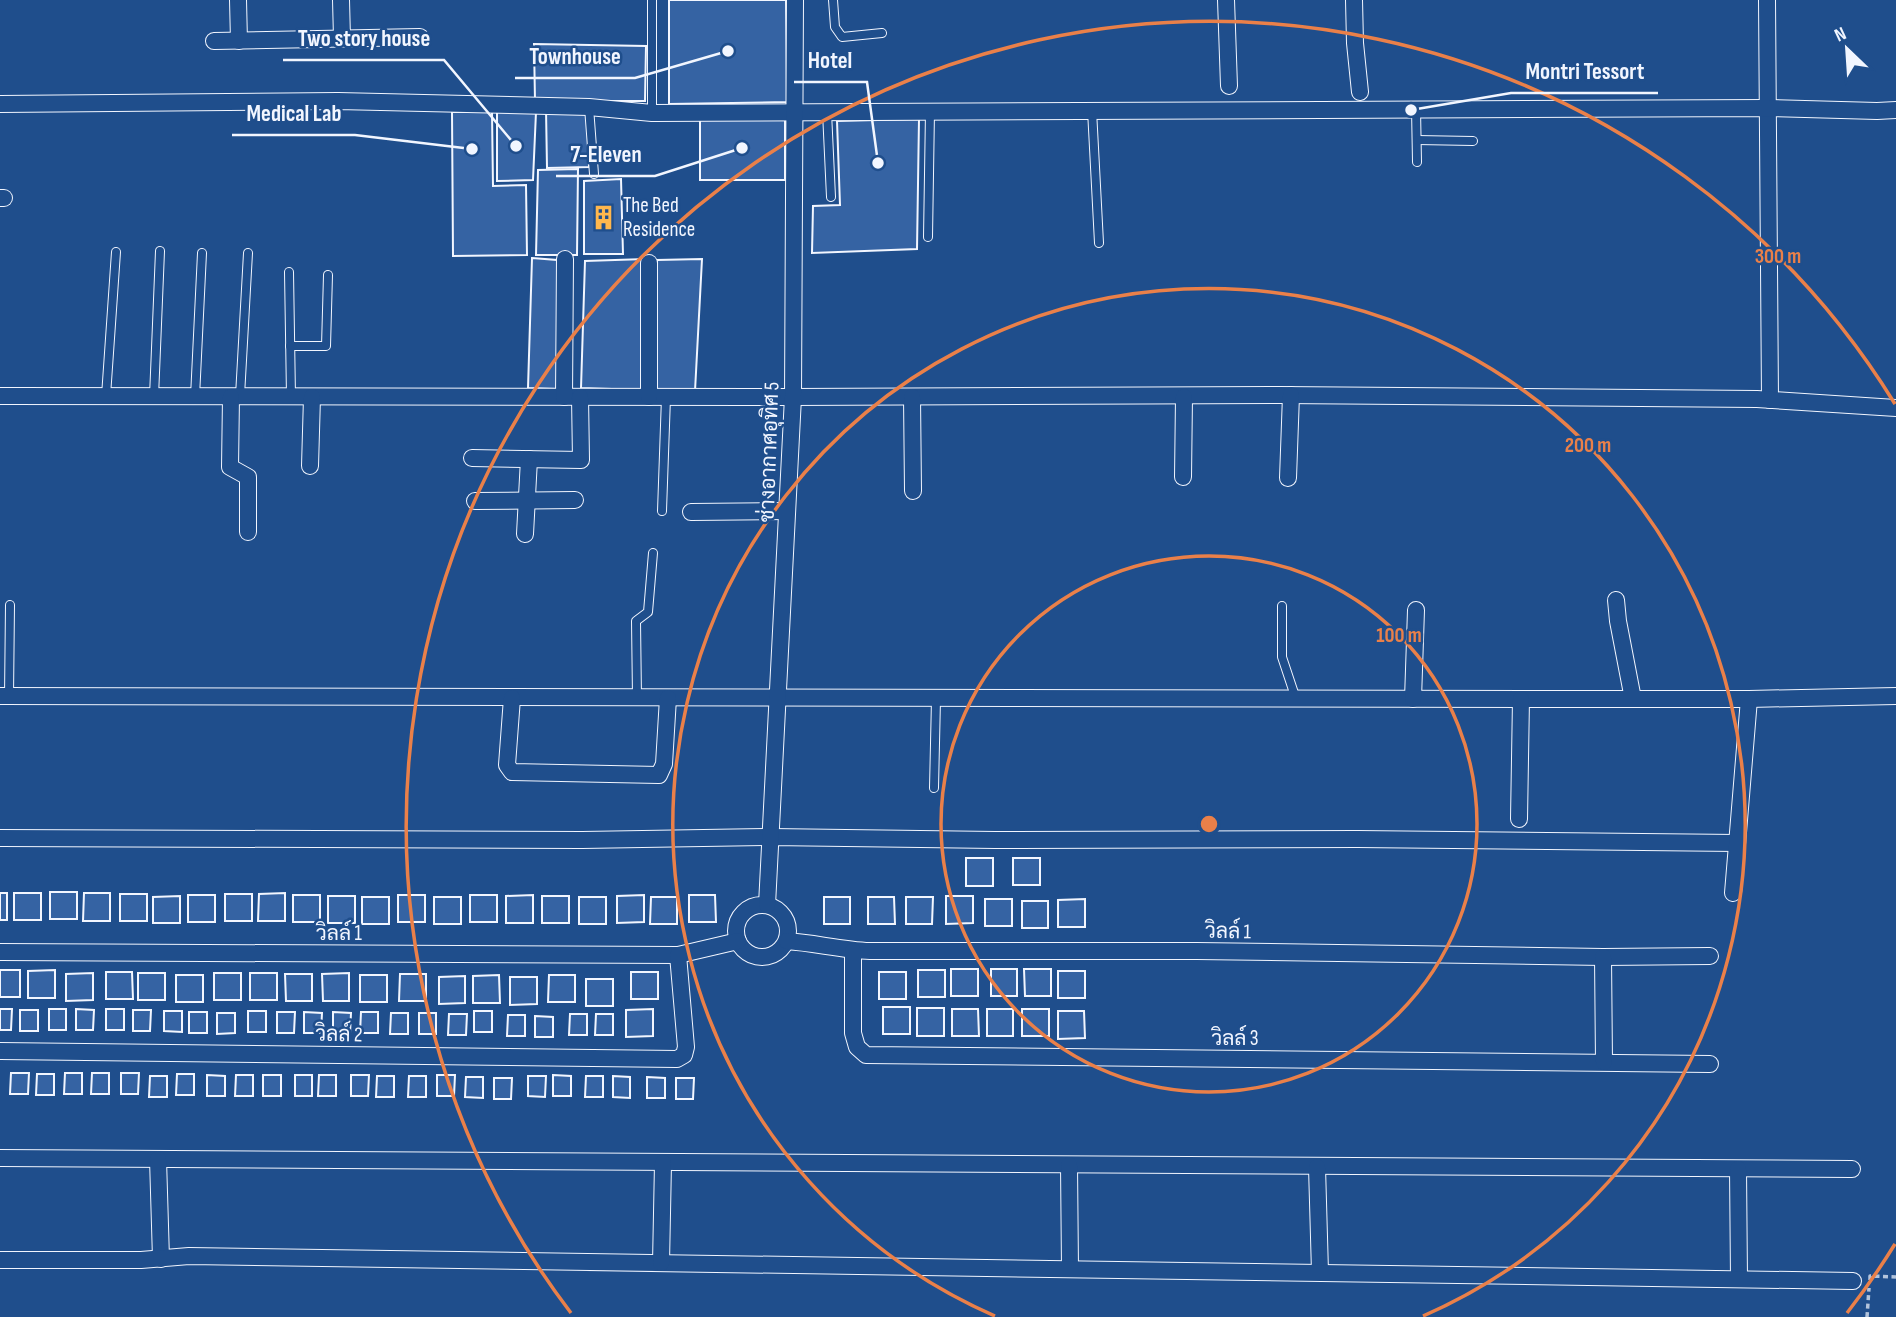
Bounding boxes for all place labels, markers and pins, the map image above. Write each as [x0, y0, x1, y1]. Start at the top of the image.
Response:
callout: Two story house [283, 16, 444, 60]
callout: Townhouse [515, 34, 635, 78]
callout: Hotel [794, 38, 867, 82]
callout: Montri Tessort [1511, 49, 1658, 93]
callout: Medical Lab [232, 91, 355, 135]
callout: 7-Eleven [556, 132, 655, 176]
place label: The Bed Residence [623, 193, 695, 242]
building icon: The Bed Residence [589, 203, 617, 231]
centre of rings [1197, 812, 1221, 836]

